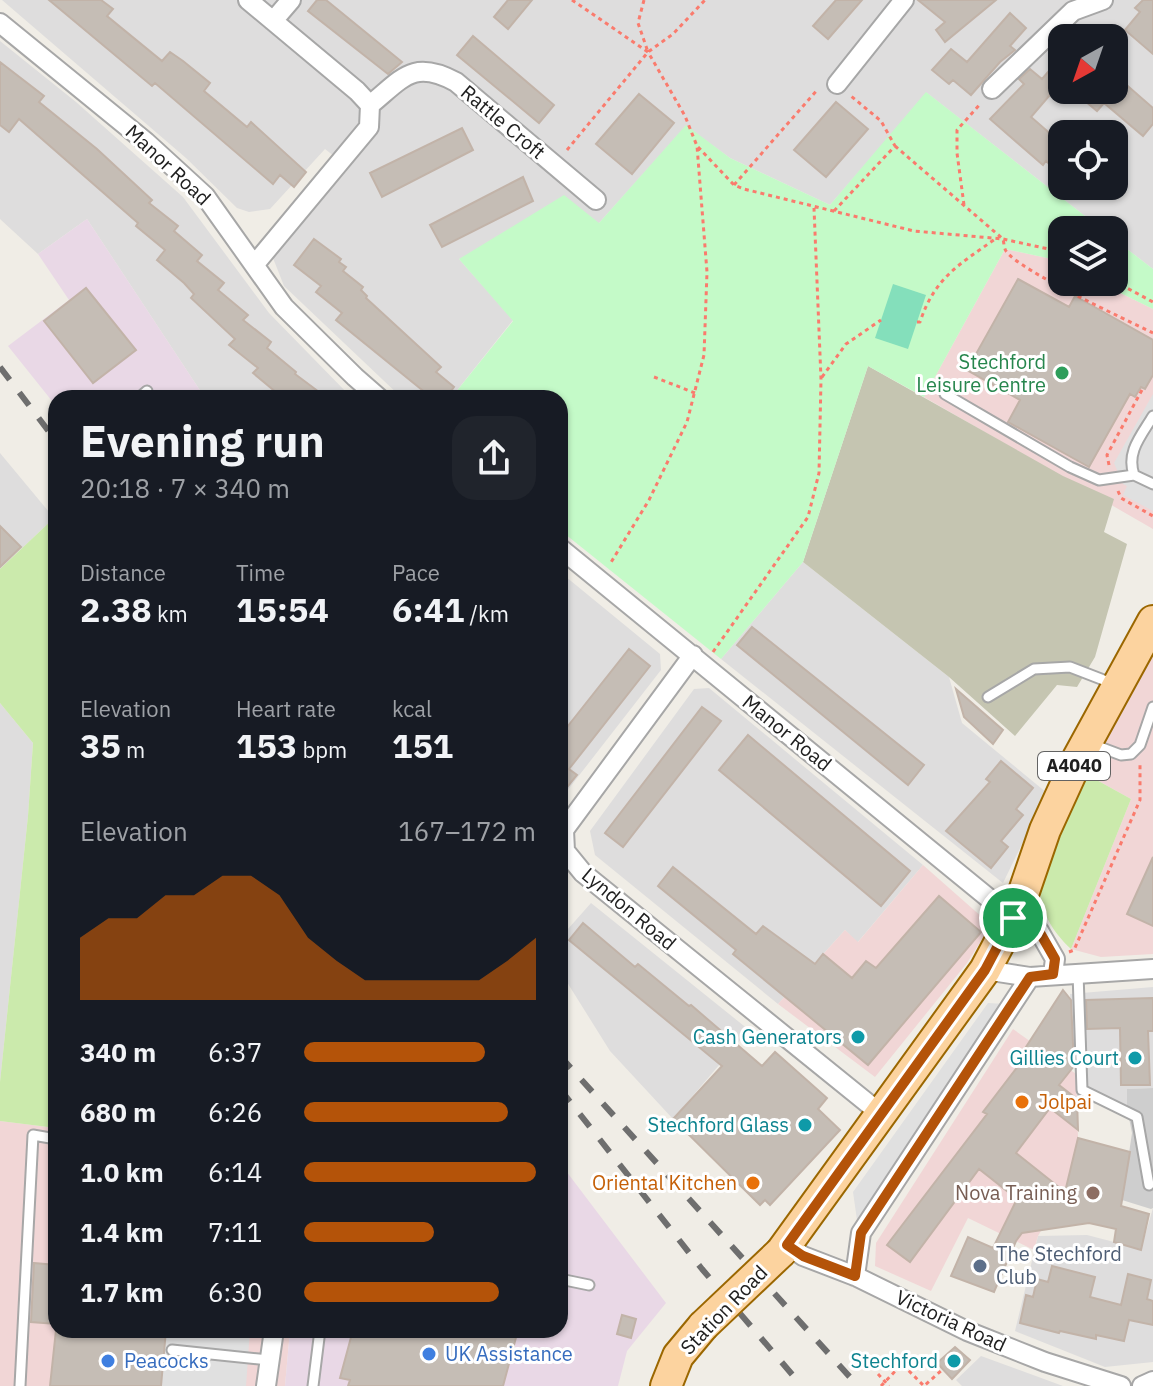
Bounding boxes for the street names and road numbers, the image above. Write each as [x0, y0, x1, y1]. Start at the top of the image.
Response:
street label: Rattle Croft [455, 78, 551, 165]
street label: Manor Road [120, 118, 217, 211]
street label: Manor Road [737, 688, 838, 777]
road number: A4040 [1038, 752, 1110, 780]
street label: Lyndon Road [576, 861, 682, 956]
street label: Station Road [674, 1259, 773, 1360]
street label: Victoria Road [892, 1283, 1011, 1358]

